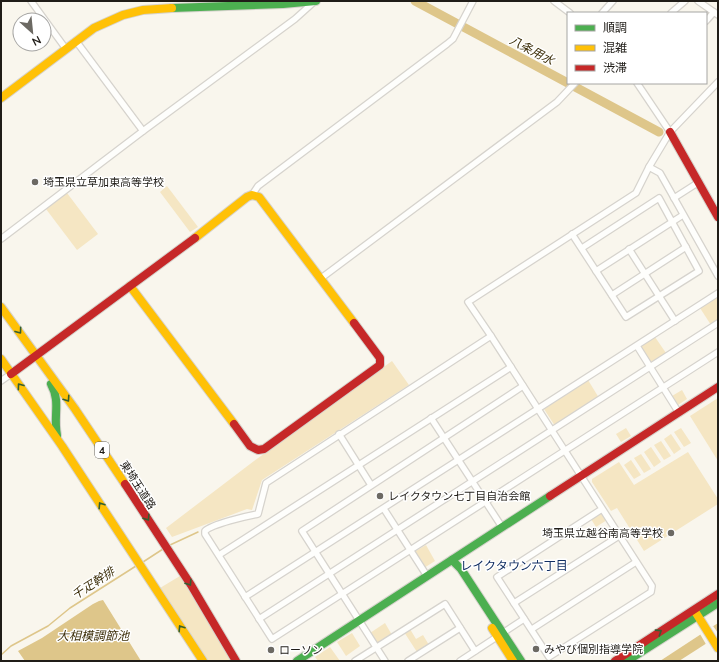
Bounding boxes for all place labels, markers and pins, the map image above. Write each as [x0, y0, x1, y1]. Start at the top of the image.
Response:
place label: 埼玉県立草加東高等学校 [43, 175, 164, 189]
marker: 埼玉県立草加東高等学校 [30, 177, 40, 187]
place label: レイクタウン七丁目自治会館 [388, 489, 530, 503]
marker: レイクタウン七丁目自治会館 [375, 491, 385, 501]
place label: 埼玉県立越谷南高等学校 [542, 526, 663, 540]
marker: 埼玉県立越谷南高等学校 [666, 528, 676, 538]
place label: みやび個別指導学院 [544, 642, 643, 656]
place label: ローソン [279, 643, 323, 657]
marker: みやび個別指導学院 [531, 644, 541, 654]
marker: ローソン [266, 645, 276, 655]

